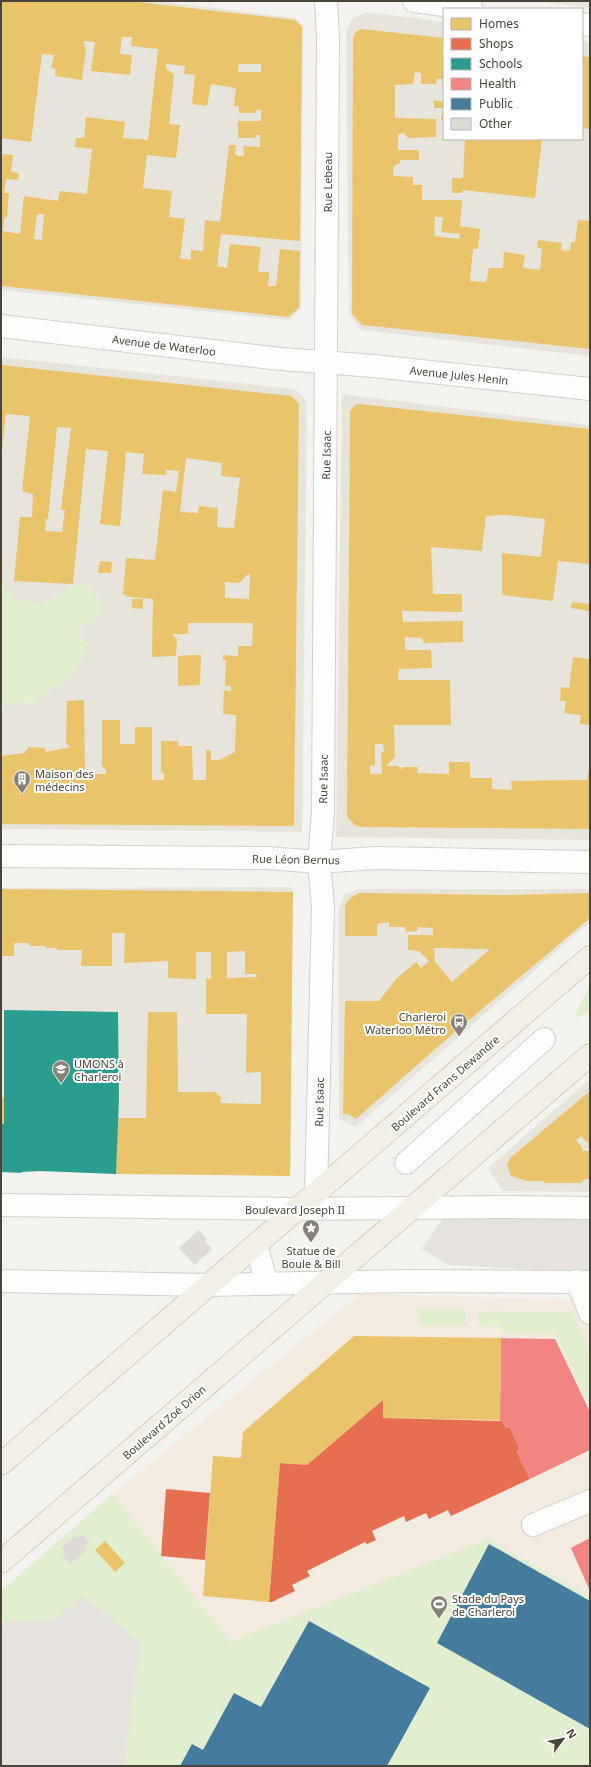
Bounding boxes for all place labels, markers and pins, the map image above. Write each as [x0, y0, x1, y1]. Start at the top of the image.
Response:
place label: Maison des médecins [35, 766, 94, 794]
building icon: Maison des médecins [12, 769, 32, 794]
place label: Charleroi Waterloo Métro [365, 1009, 446, 1037]
bus stop icon: Charleroi Waterloo Métro [449, 1012, 469, 1037]
place label: UMONS à Charleroi [74, 1056, 124, 1084]
school or university icon: UMONS à Charleroi [51, 1059, 71, 1084]
place icon: Statue de Boule & Bill [301, 1218, 321, 1243]
place label: Statue de Boule & Bill [281, 1243, 341, 1271]
place label: Stade du Pays de Charleroi [452, 1591, 524, 1619]
sports icon: Stade du Pays de Charleroi [429, 1594, 449, 1619]

